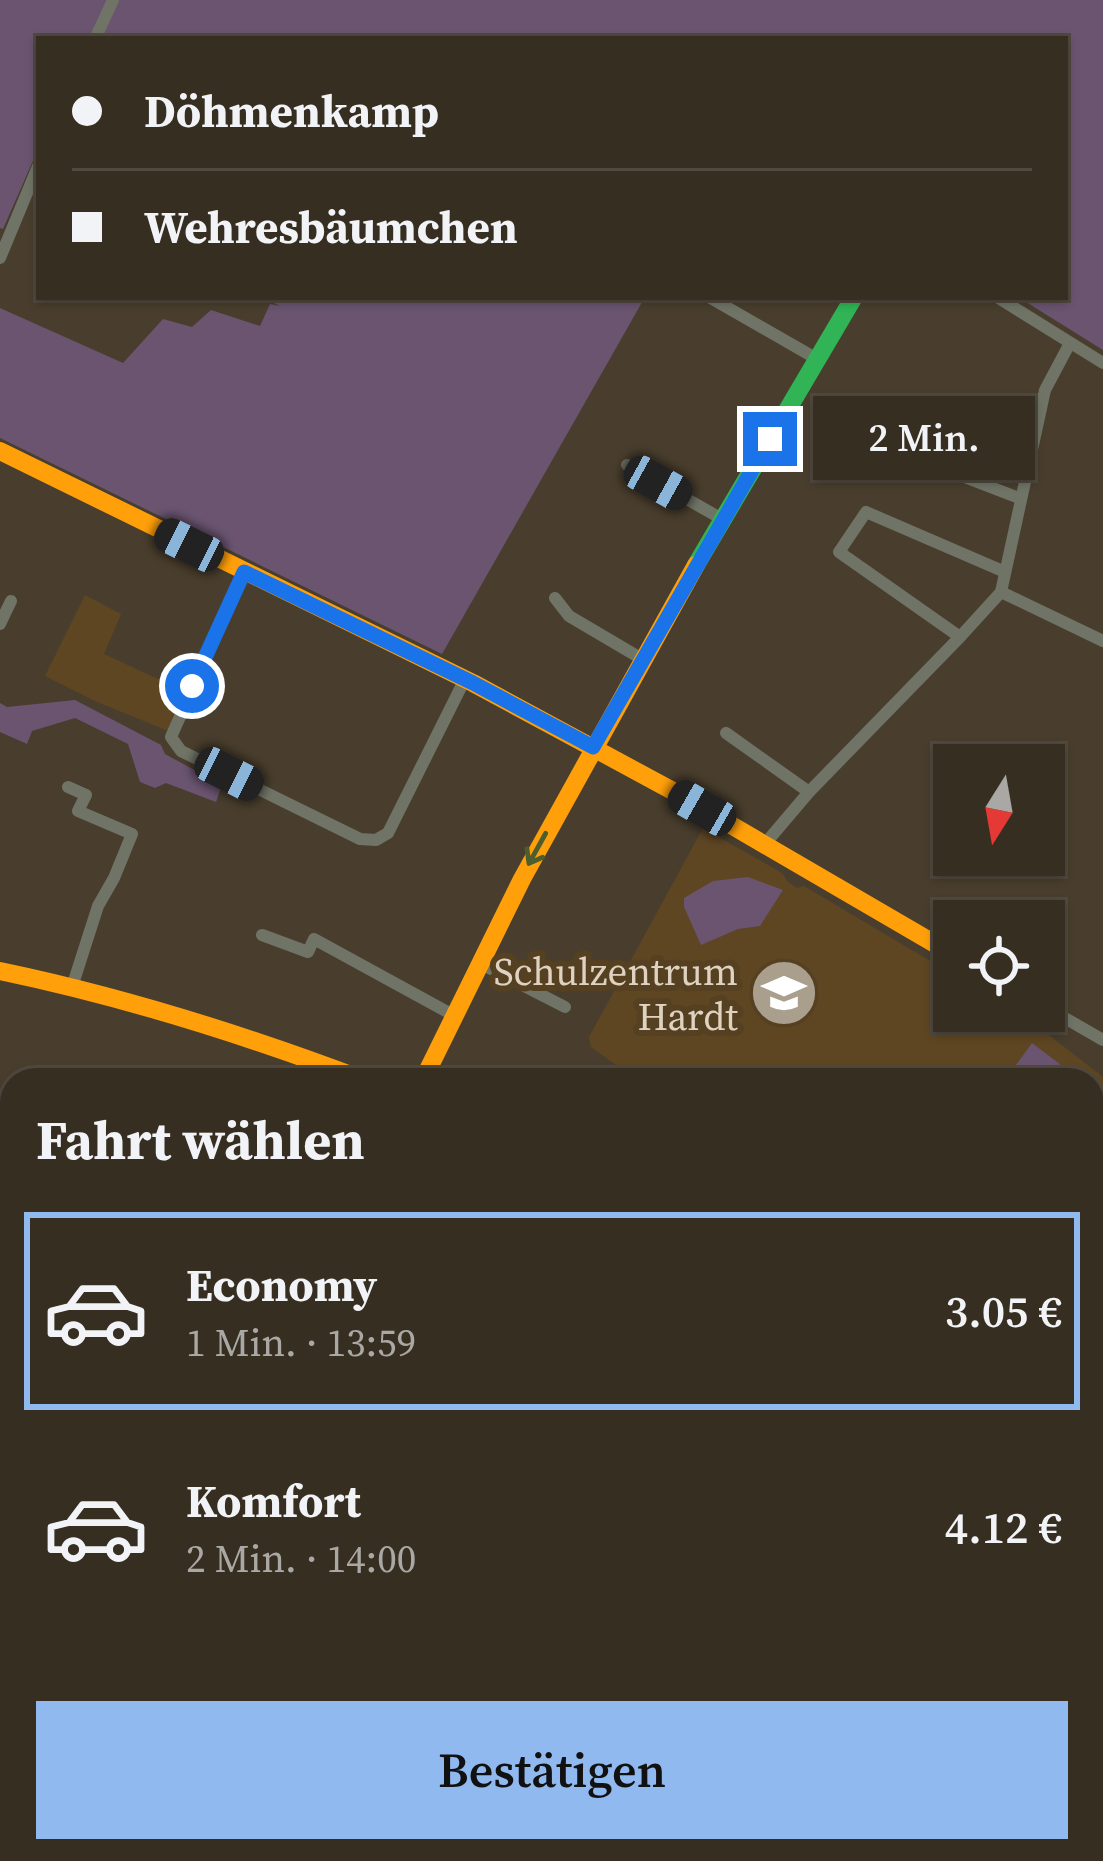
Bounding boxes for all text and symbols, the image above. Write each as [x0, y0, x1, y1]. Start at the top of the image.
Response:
text: Döhmenkamp [144, 80, 439, 142]
text: Wehresbäumchen [144, 196, 518, 258]
callout: 2 Min. [812, 397, 1034, 481]
text: 2 Min. [868, 411, 980, 464]
route end [743, 412, 797, 466]
car [618, 450, 698, 516]
car [149, 513, 229, 577]
route start [165, 659, 219, 713]
car [189, 742, 269, 806]
north arrow [933, 744, 1065, 876]
map controls [933, 744, 1065, 1032]
car [662, 774, 742, 842]
one-way arrow [524, 831, 548, 866]
button: locate [933, 900, 1065, 1032]
place label: Schulzentrum Hardt [494, 945, 738, 1043]
school or university icon: Schulzentrum Hardt [749, 958, 819, 1028]
text: Fahrt wählen [36, 1103, 365, 1177]
text: Economy [186, 1254, 377, 1316]
icon: car [42, 1257, 150, 1365]
text: 3.05 € [945, 1280, 1062, 1342]
text: 1 Min. · 13:59 [186, 1316, 416, 1369]
text: Komfort [186, 1470, 361, 1532]
icon: car [42, 1473, 150, 1581]
text: 4.12 € [945, 1496, 1062, 1558]
text: 2 Min. · 14:00 [186, 1532, 416, 1585]
button: Bestätigen [36, 1701, 1068, 1839]

